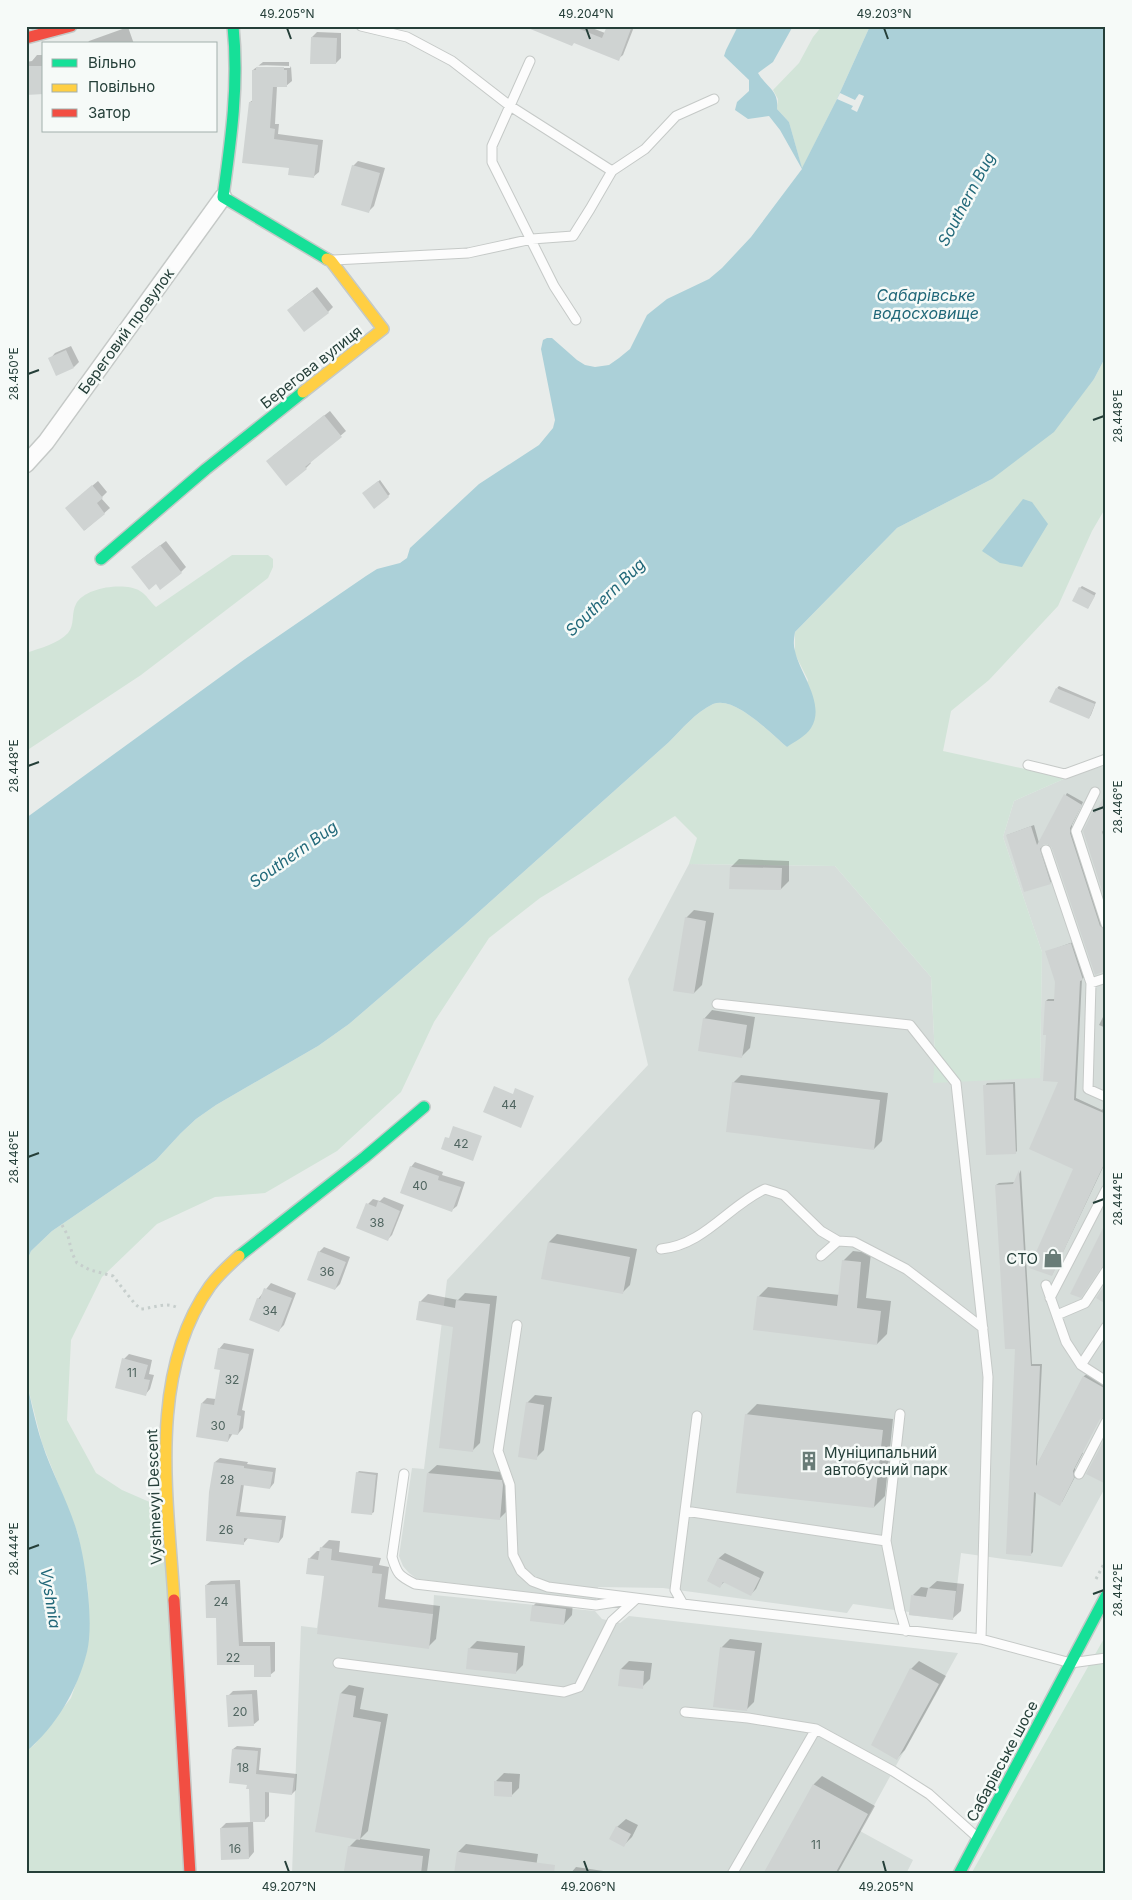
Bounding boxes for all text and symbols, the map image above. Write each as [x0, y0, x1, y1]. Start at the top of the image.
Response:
text: 49.205°N [259, 6, 315, 21]
text: 49.204°N [558, 6, 614, 21]
text: 49.203°N [857, 6, 911, 21]
legend [42, 42, 218, 132]
text: Вільно [88, 53, 136, 72]
text: Повільно [88, 77, 155, 96]
text: Затор [88, 103, 131, 122]
water label: Southern Bug [933, 149, 999, 249]
street label: Береговий провулок [74, 264, 178, 398]
water label: Сабарівське водосховище [873, 285, 979, 323]
street label: Берегова вулиця [256, 321, 366, 413]
text: 28.450°E [6, 347, 21, 401]
text: 28.448°E [1110, 389, 1125, 443]
water label: Southern Bug [561, 554, 649, 640]
text: 28.448°E [6, 739, 21, 793]
text: 28.446°E [1110, 780, 1125, 834]
water label: Southern Bug [245, 816, 341, 892]
house number: 44 [501, 1097, 517, 1112]
text: 28.446°E [6, 1130, 21, 1184]
house number: 42 [453, 1136, 469, 1151]
text: 28.444°E [1110, 1172, 1125, 1226]
house number: 40 [412, 1178, 428, 1193]
house number: 38 [370, 1215, 384, 1230]
shop icon: СТО [1042, 1247, 1064, 1269]
place label: СТО [1006, 1249, 1038, 1268]
house number: 36 [320, 1264, 334, 1279]
house number: 34 [262, 1303, 278, 1318]
house number: 11 [127, 1365, 137, 1380]
house number: 32 [225, 1372, 239, 1387]
house number: 30 [211, 1418, 225, 1433]
street label: Vyshnevyi Descent [142, 1429, 166, 1565]
place label: Муніципальний автобусний парк [824, 1443, 948, 1479]
building icon: Муніципальний автобусний парк [798, 1450, 820, 1472]
house number: 28 [220, 1472, 234, 1487]
text: 28.444°E [6, 1522, 21, 1576]
house number: 26 [219, 1522, 233, 1537]
text: 28.442°E [1110, 1563, 1125, 1617]
water label: Vyshnia [36, 1566, 66, 1630]
house number: 24 [214, 1594, 229, 1609]
house number: 22 [226, 1650, 240, 1665]
street label: Сабарівське шосе [962, 1697, 1042, 1825]
house number: 20 [233, 1704, 247, 1719]
house number: 18 [237, 1760, 249, 1775]
house number: 11 [811, 1837, 821, 1852]
house number: 16 [229, 1841, 241, 1856]
text: 49.207°N [262, 1879, 316, 1894]
text: 49.206°N [560, 1879, 616, 1894]
text: 49.205°N [858, 1879, 914, 1894]

